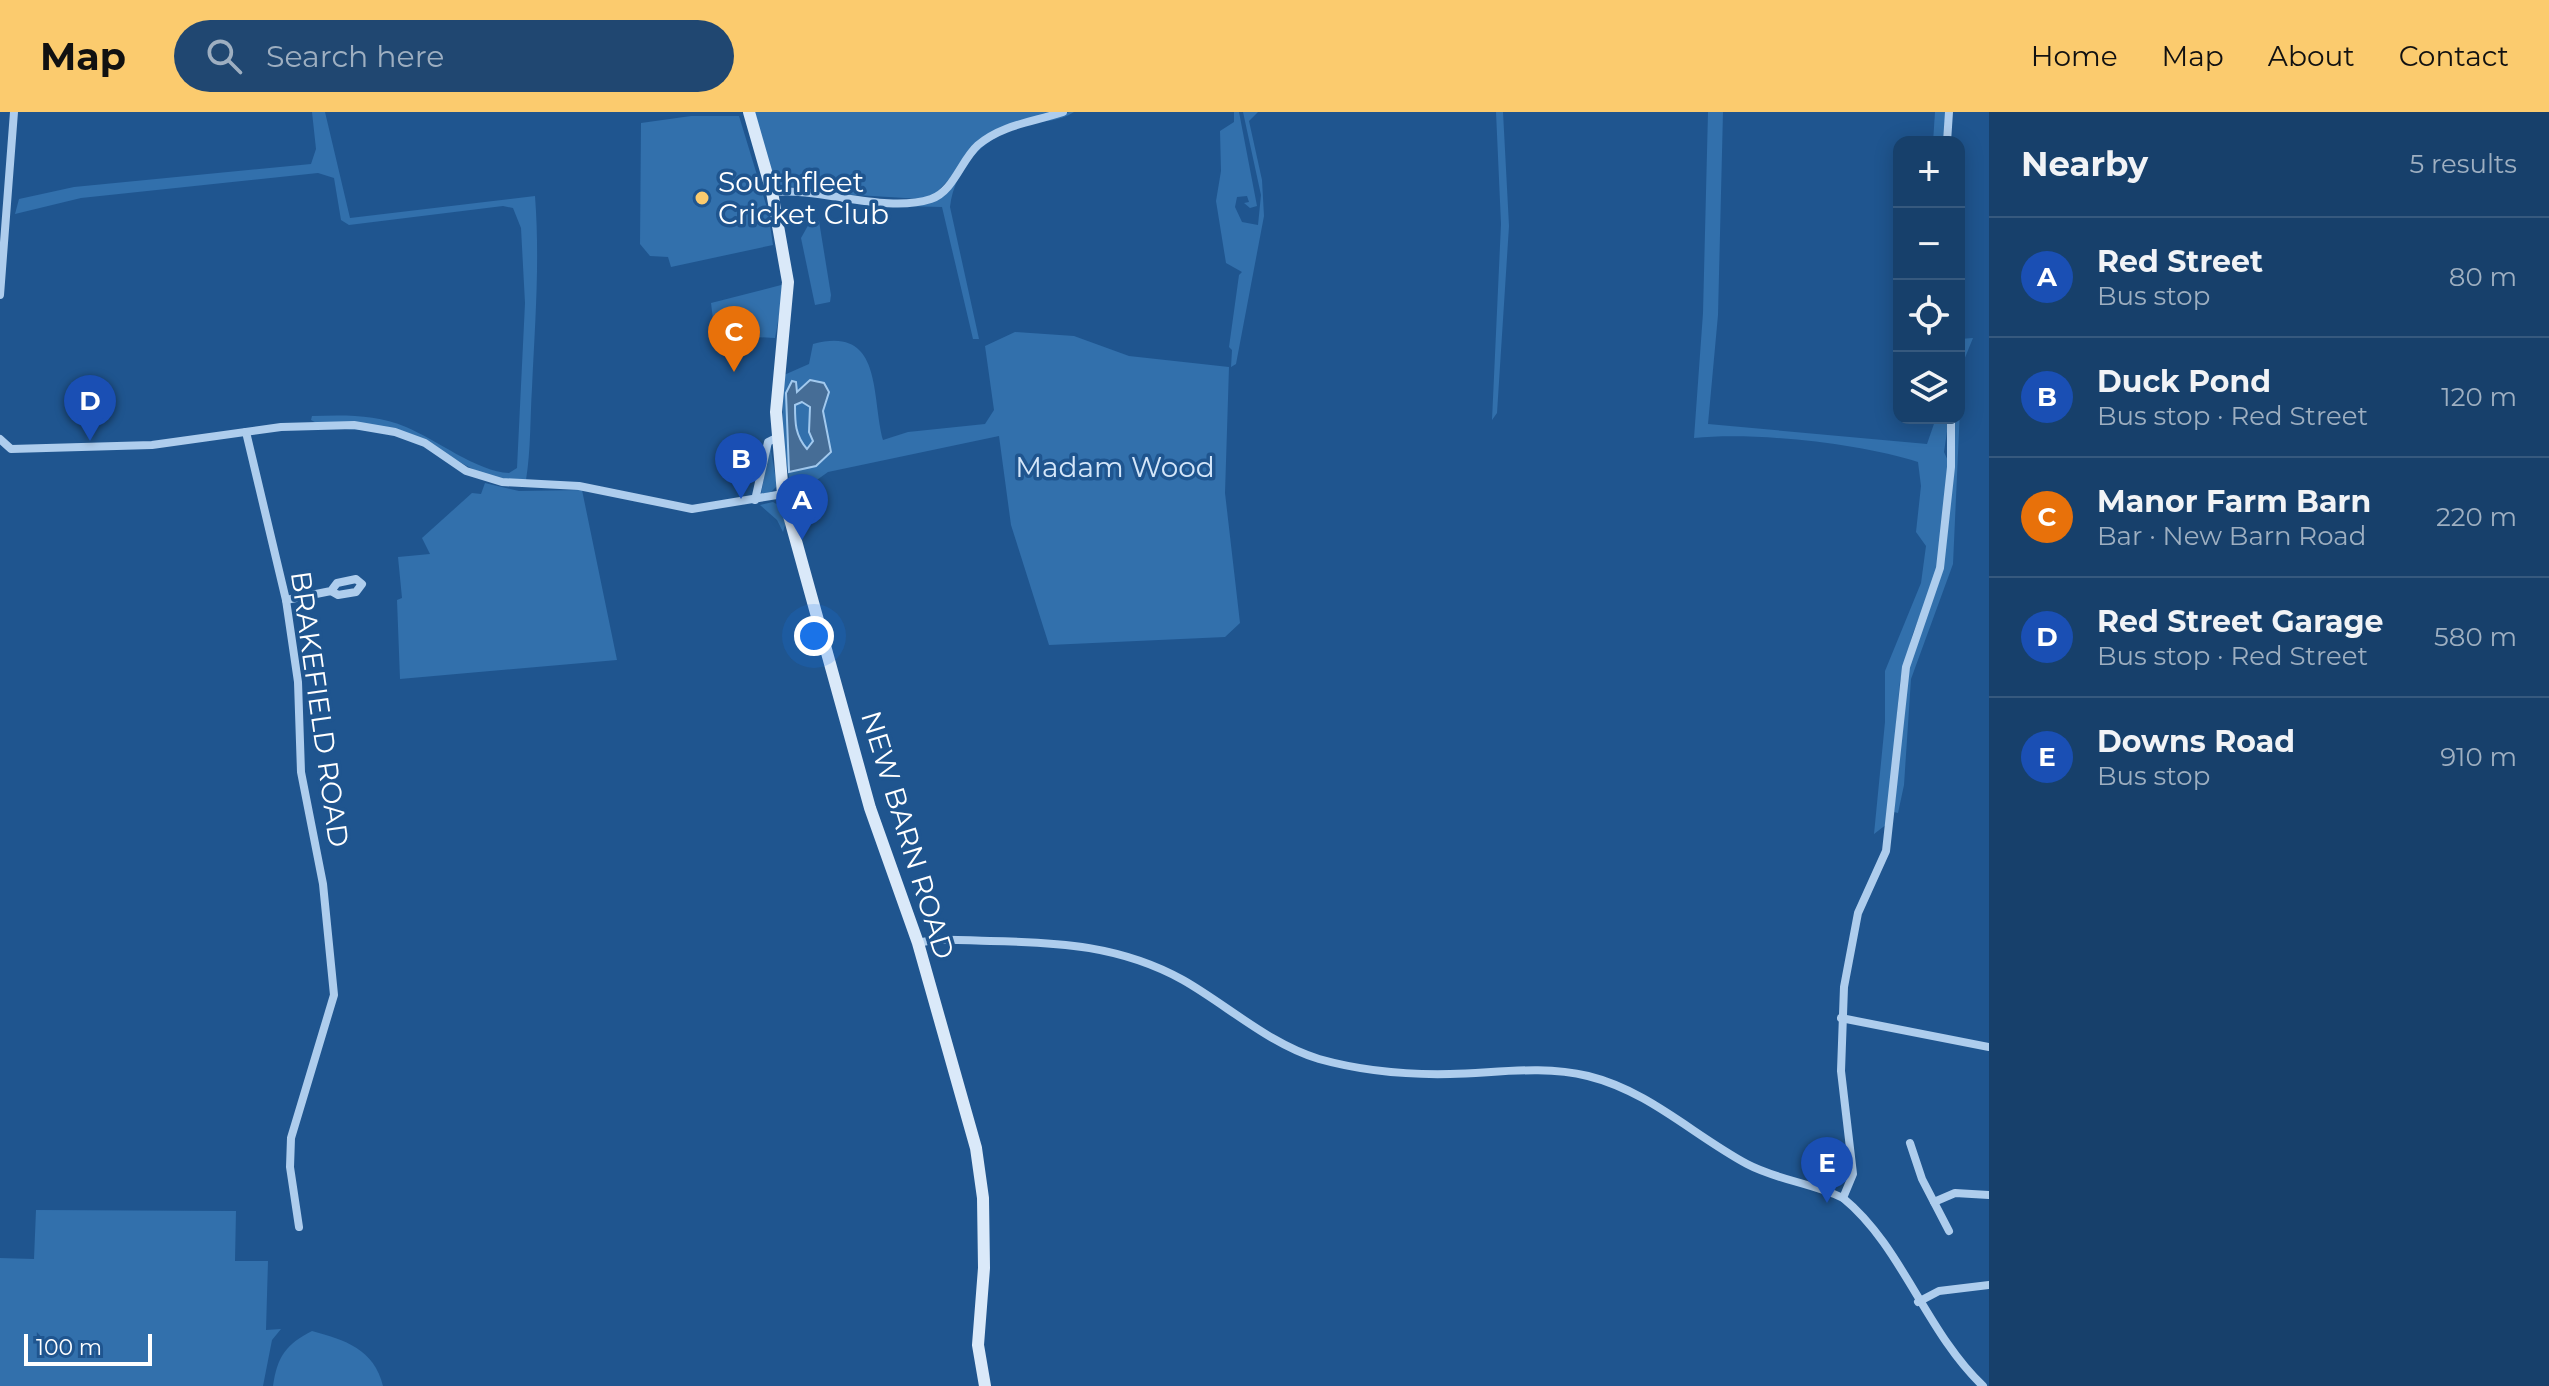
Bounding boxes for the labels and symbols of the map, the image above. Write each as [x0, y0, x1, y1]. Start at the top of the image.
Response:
place label: Southfleet Cricket Club [718, 165, 889, 231]
marker: Southfleet Cricket Club [693, 189, 711, 207]
pin: C [708, 306, 760, 372]
pin: D [64, 375, 116, 441]
pin: B [715, 433, 767, 499]
park label: Madam Wood [1015, 450, 1215, 484]
pin: A [776, 474, 828, 540]
street label: BRAKEFIELD ROAD [284, 569, 356, 849]
your location [794, 616, 834, 656]
street label: NEW BARN ROAD [854, 707, 962, 963]
pin: E [1801, 1137, 1853, 1203]
scale bar [24, 1330, 152, 1366]

